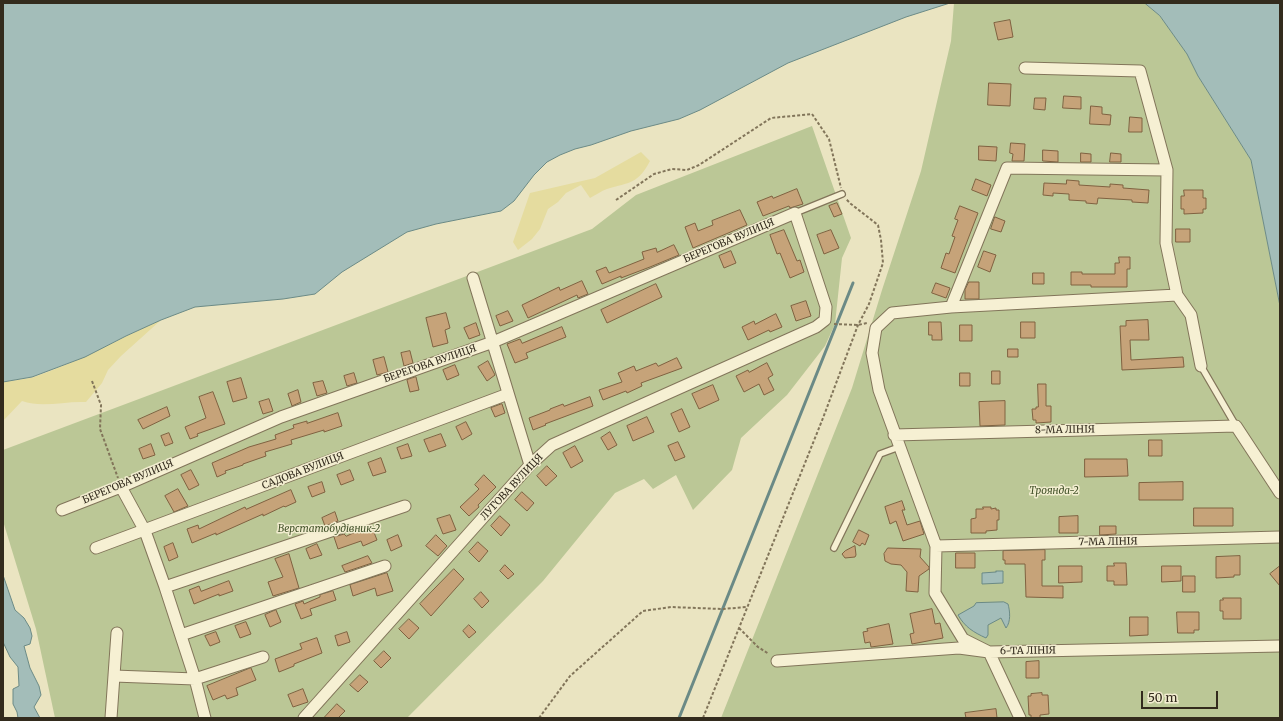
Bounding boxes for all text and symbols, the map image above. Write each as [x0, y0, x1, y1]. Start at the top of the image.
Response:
street label: БЕРЕГОВА ВУЛИЦЯ [682, 216, 776, 266]
street label: БЕРЕГОВА ВУЛИЦЯ [382, 342, 478, 386]
street label: 8-МА ЛІНІЯ [1035, 423, 1095, 437]
street label: САДОВА ВУЛИЦЯ [260, 450, 346, 492]
street label: ЛУГОВА ВУЛИЦЯ [478, 451, 546, 523]
street label: БЕРЕГОВА ВУЛИЦЯ [81, 457, 175, 507]
park label: Троянда-2 [1029, 485, 1079, 497]
park label: Верстатобудівник-2 [278, 523, 380, 535]
street label: 7-МА ЛІНІЯ [1078, 535, 1138, 549]
street label: 6-ТА ЛІНІЯ [1000, 645, 1056, 657]
scale bar [1143, 683, 1220, 709]
text: 50 m [1148, 690, 1177, 705]

